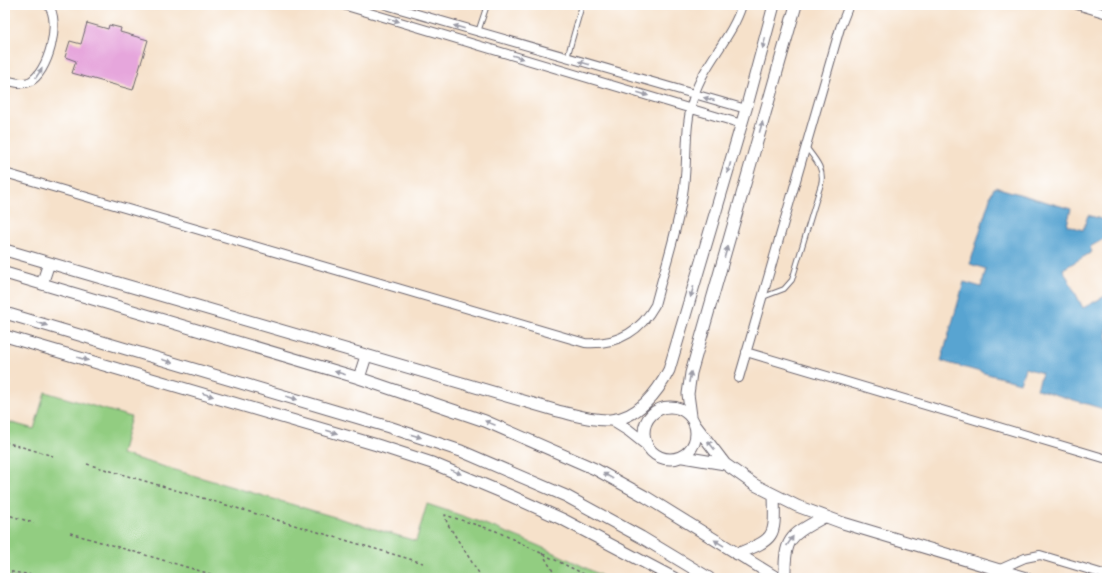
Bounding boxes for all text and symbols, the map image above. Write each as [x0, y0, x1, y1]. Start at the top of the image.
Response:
one-way arrow [388, 17, 400, 23]
one-way arrow [453, 23, 465, 29]
one-way arrow [761, 37, 767, 49]
one-way arrow [513, 54, 525, 60]
one-way arrow [577, 60, 589, 66]
one-way arrow [35, 67, 43, 78]
one-way arrow [637, 91, 649, 97]
one-way arrow [702, 96, 714, 102]
one-way arrow [758, 121, 764, 133]
one-way arrow [726, 162, 732, 174]
one-way arrow [723, 246, 729, 258]
one-way arrow [689, 287, 695, 299]
one-way arrow [37, 321, 49, 327]
one-way arrow [77, 356, 89, 362]
one-way arrow [161, 358, 173, 364]
one-way arrow [334, 370, 346, 376]
one-way arrow [688, 371, 694, 383]
one-way arrow [202, 392, 214, 398]
one-way arrow [286, 395, 298, 401]
one-way arrow [483, 419, 495, 425]
one-way arrow [327, 429, 339, 435]
one-way arrow [410, 433, 422, 439]
one-way arrow [706, 439, 715, 450]
one-way arrow [450, 470, 462, 476]
one-way arrow [602, 473, 614, 480]
one-way arrow [787, 535, 794, 546]
one-way arrow [713, 540, 725, 547]

